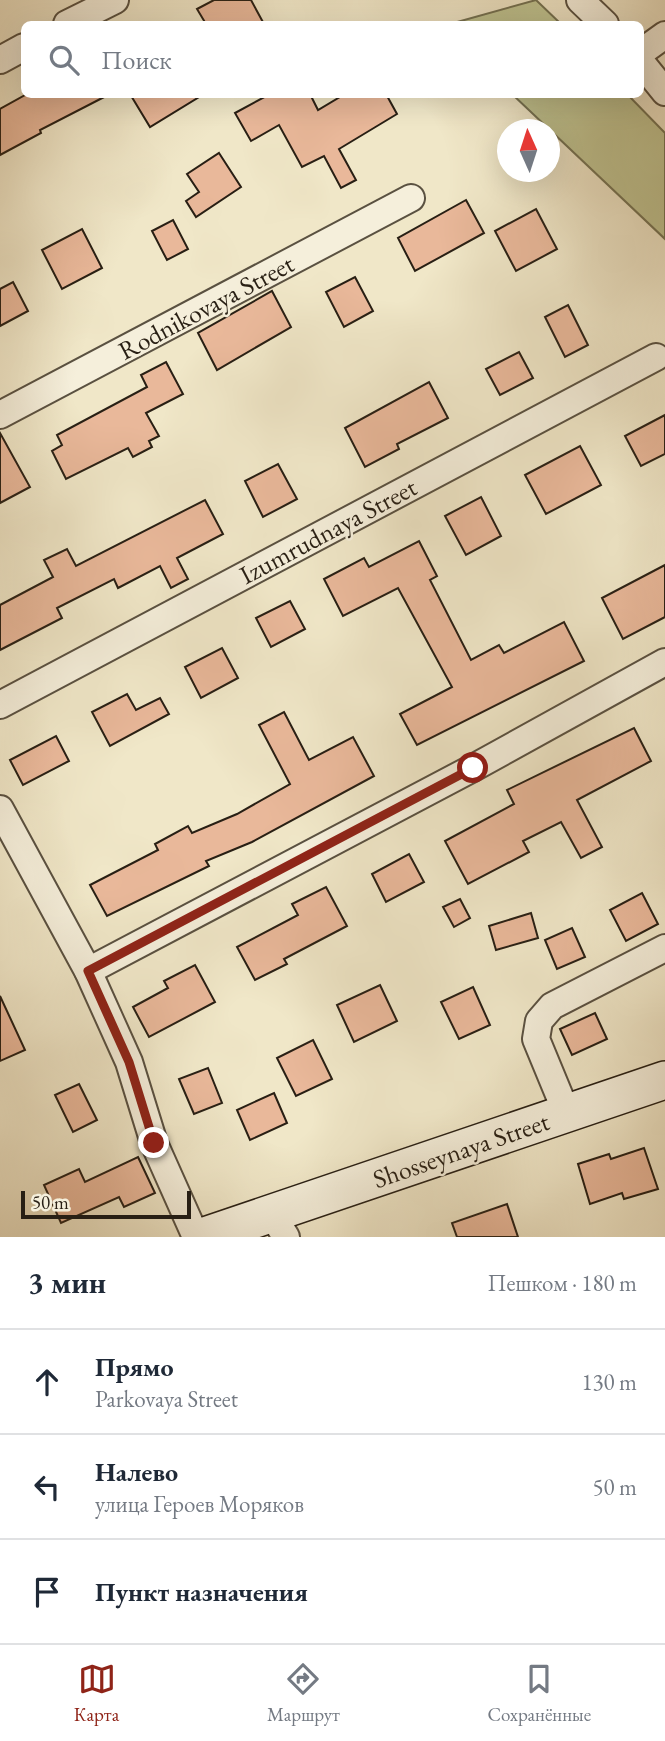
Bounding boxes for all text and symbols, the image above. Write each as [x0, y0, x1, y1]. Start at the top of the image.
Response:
search box [21, 21, 644, 98]
icon: search [45, 41, 83, 79]
text: Поиск [101, 43, 172, 77]
north arrow [497, 119, 560, 182]
street label: Rodnikovaya Street [112, 246, 300, 368]
street label: Izumrudnaya Street [234, 470, 422, 592]
route start [457, 752, 488, 783]
street label: Shosseynaya Street [368, 1104, 554, 1196]
route end [138, 1127, 169, 1158]
scale bar [21, 1188, 191, 1220]
text: 50 m [32, 1190, 69, 1215]
text: 3 мин [28, 1263, 106, 1302]
text: Пешком · 180 m [488, 1268, 637, 1298]
text: Прямо [95, 1350, 174, 1384]
icon: ahead [28, 1363, 66, 1401]
text: 130 m [581, 1367, 637, 1397]
text: Parkovaya Street [95, 1384, 238, 1414]
text: Налево [95, 1455, 178, 1489]
icon: left [28, 1468, 66, 1506]
text: 50 m [592, 1472, 637, 1502]
text: улица Героев Моряков [95, 1489, 304, 1519]
icon: arrive [28, 1573, 66, 1611]
text: Пункт назначения [95, 1575, 308, 1609]
tab: Карта [74, 1660, 119, 1727]
tab: Маршрут [267, 1660, 340, 1727]
tab: Сохранённые [488, 1660, 591, 1727]

